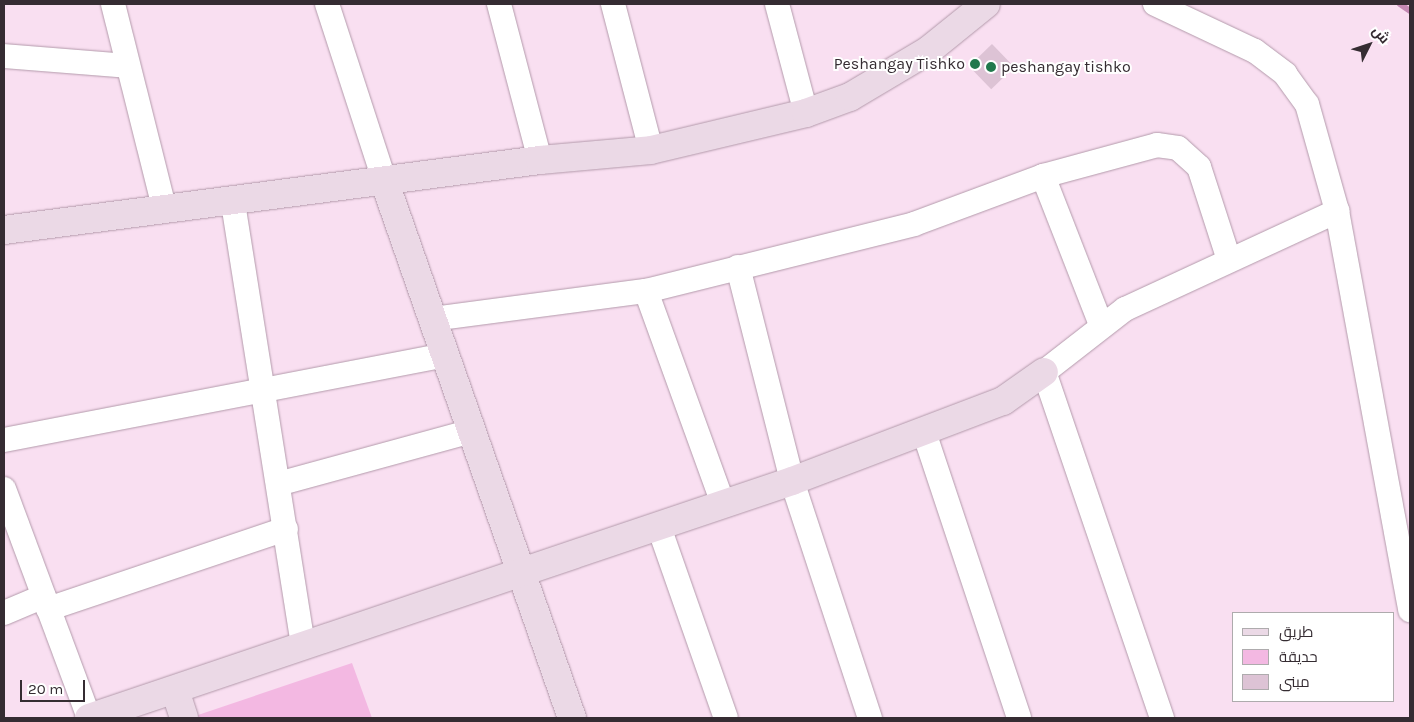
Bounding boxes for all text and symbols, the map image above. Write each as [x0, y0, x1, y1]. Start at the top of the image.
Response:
north arrow [1344, 20, 1394, 70]
text: ش [1368, 22, 1393, 47]
place label: Peshangay Tishko [834, 54, 965, 74]
place label: peshangay tishko [1001, 57, 1131, 77]
marker: Peshangay Tishko [969, 58, 981, 70]
marker: peshangay tishko [985, 61, 997, 73]
legend [1232, 612, 1394, 702]
text: طريق [1279, 623, 1313, 641]
text: حديقة [1279, 648, 1318, 666]
scale bar [22, 670, 88, 702]
text: مبنى [1279, 673, 1310, 691]
text: 20 m [28, 680, 63, 698]

